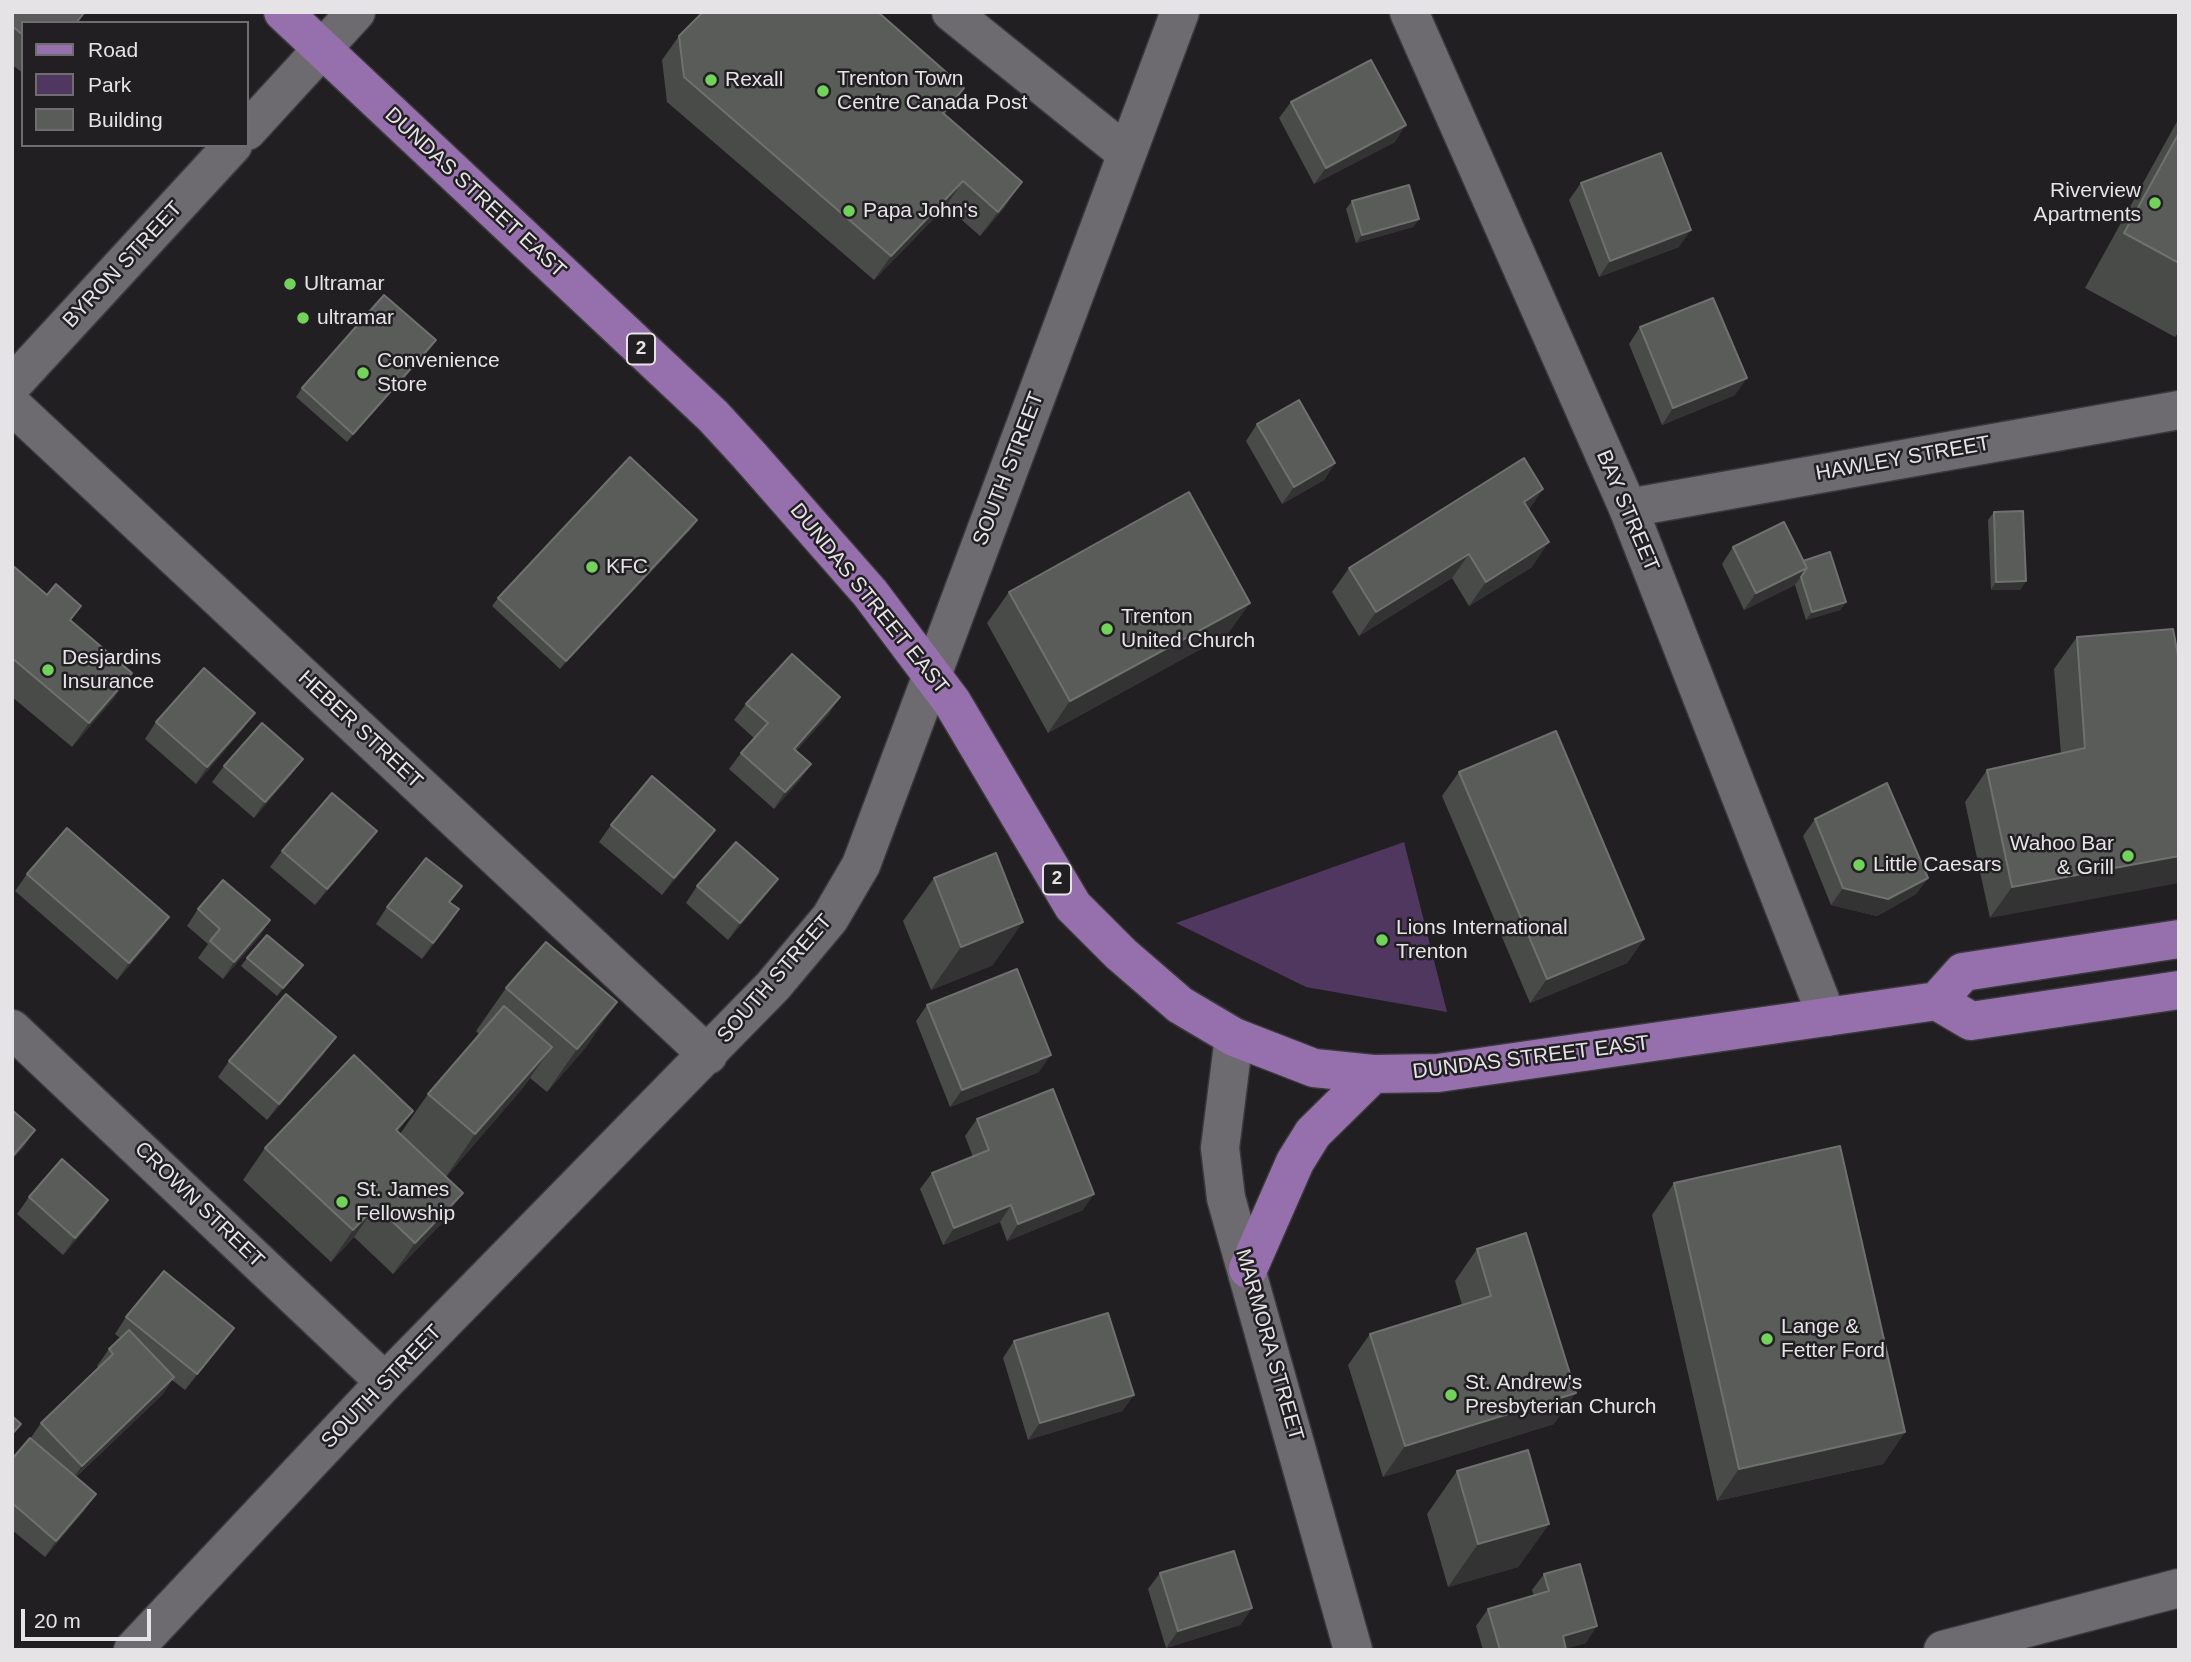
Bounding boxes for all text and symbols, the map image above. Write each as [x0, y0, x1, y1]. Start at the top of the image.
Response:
legend [21, 21, 248, 147]
text: Road [88, 38, 138, 61]
place label: Trenton Town Centre Canada Post [837, 66, 1027, 116]
place label: Rexall [725, 67, 783, 93]
marker: Rexall [703, 72, 719, 88]
text: Park [88, 73, 131, 96]
marker: Trenton Town Centre Canada Post [815, 83, 831, 99]
street label: DUNDAS STREET EAST [379, 103, 571, 283]
text: Building [88, 108, 163, 131]
place label: Riverview Apartments [2034, 178, 2141, 228]
marker: Riverview Apartments [2147, 195, 2163, 211]
street label: BYRON STREET [58, 197, 188, 333]
place label: Papa John's [863, 198, 978, 224]
marker: Papa John's [841, 203, 857, 219]
place label: Ultramar [304, 271, 385, 297]
marker: Ultramar [282, 276, 298, 292]
place label: ultramar [317, 305, 394, 331]
marker: ultramar [295, 310, 311, 326]
road number: 2 [627, 334, 655, 364]
place label: Convenience Store [377, 348, 500, 398]
marker: Convenience Store [355, 365, 371, 381]
street label: SOUTH STREET [968, 389, 1050, 549]
street label: HAWLEY STREET [1814, 431, 1992, 487]
street label: BAY STREET [1590, 447, 1664, 575]
street label: DUNDAS STREET EAST [784, 499, 954, 699]
place label: KFC [606, 554, 648, 580]
marker: KFC [584, 559, 600, 575]
place label: Trenton United Church [1121, 604, 1255, 654]
marker: Trenton United Church [1099, 621, 1115, 637]
place label: Desjardins Insurance [62, 645, 161, 695]
marker: Desjardins Insurance [40, 662, 56, 678]
street label: HEBER STREET [293, 666, 427, 794]
place label: Wahoo Bar & Grill [2010, 831, 2114, 881]
marker: Wahoo Bar & Grill [2120, 848, 2136, 864]
place label: Little Caesars [1873, 852, 2001, 878]
marker: Little Caesars [1851, 857, 1867, 873]
road number: 2 [1043, 864, 1071, 894]
street label: SOUTH STREET [712, 910, 838, 1048]
place label: Lions International Trenton [1396, 915, 1568, 965]
marker: Lions International Trenton [1374, 932, 1390, 948]
street label: DUNDAS STREET EAST [1411, 1031, 1651, 1085]
street label: CROWN STREET [129, 1137, 269, 1273]
place label: St. James Fellowship [356, 1177, 455, 1227]
marker: St. James Fellowship [334, 1194, 350, 1210]
street label: MARMORA STREET [1230, 1246, 1308, 1444]
place label: Lange & Fetter Ford [1781, 1314, 1885, 1364]
street label: SOUTH STREET [317, 1320, 447, 1454]
marker: Lange & Fetter Ford [1759, 1331, 1775, 1347]
place label: St. Andrew's Presbyterian Church [1465, 1370, 1656, 1420]
marker: St. Andrew's Presbyterian Church [1443, 1387, 1459, 1403]
scale bar [24, 1596, 154, 1640]
text: 20 m [34, 1609, 81, 1632]

